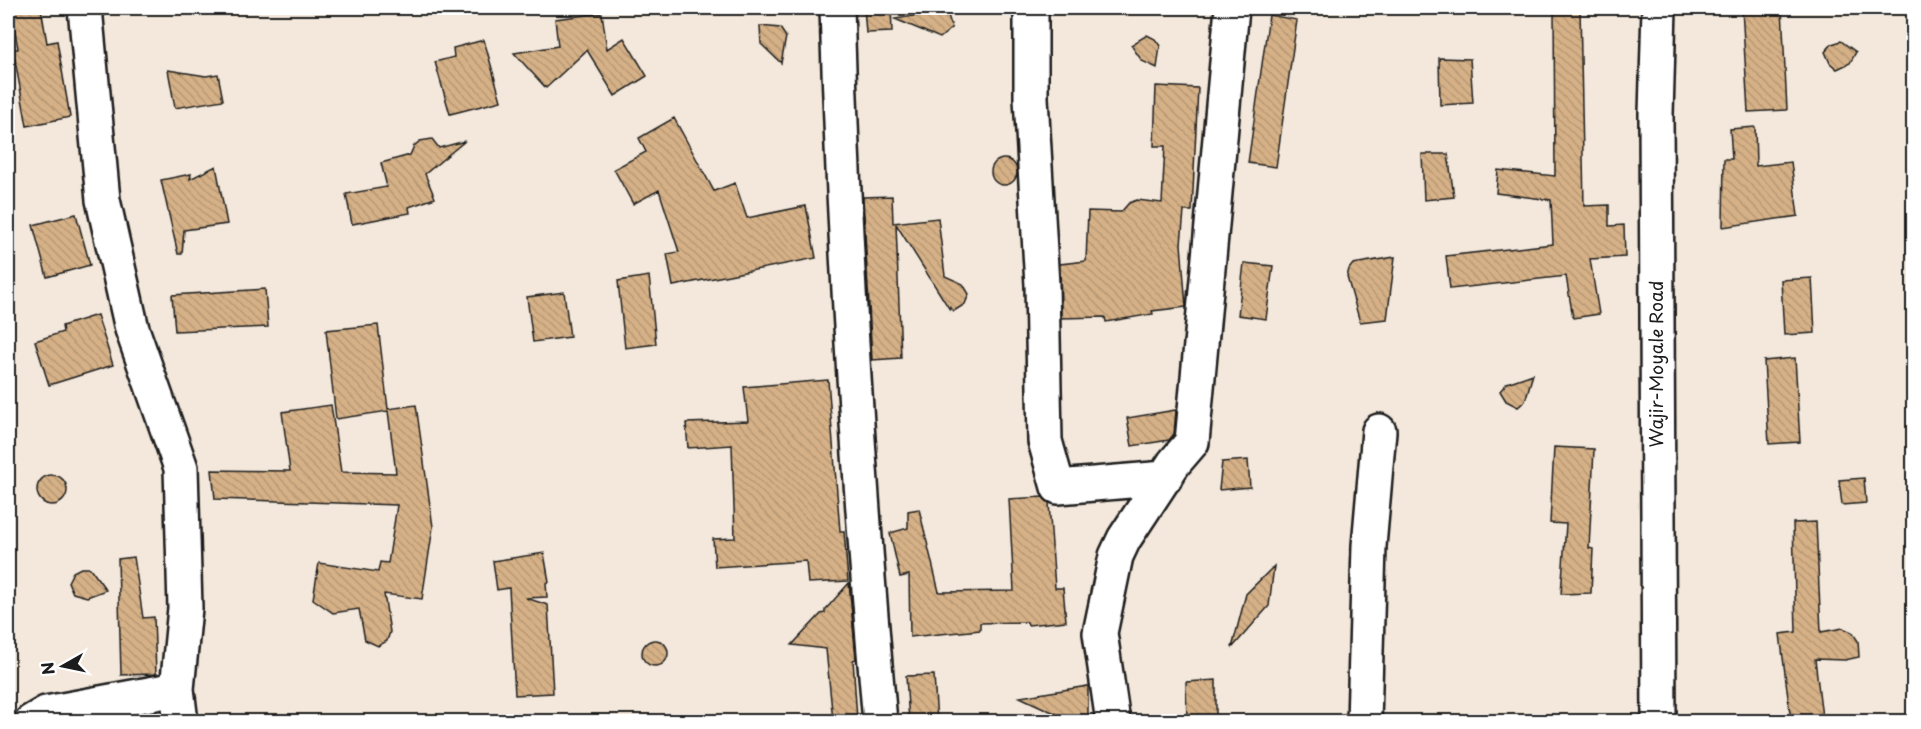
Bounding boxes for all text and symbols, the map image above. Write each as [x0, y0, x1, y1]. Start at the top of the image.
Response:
street label: Wajir-Moyale Road [1642, 280, 1669, 448]
north arrow [33, 636, 93, 696]
text: N [34, 660, 60, 677]

